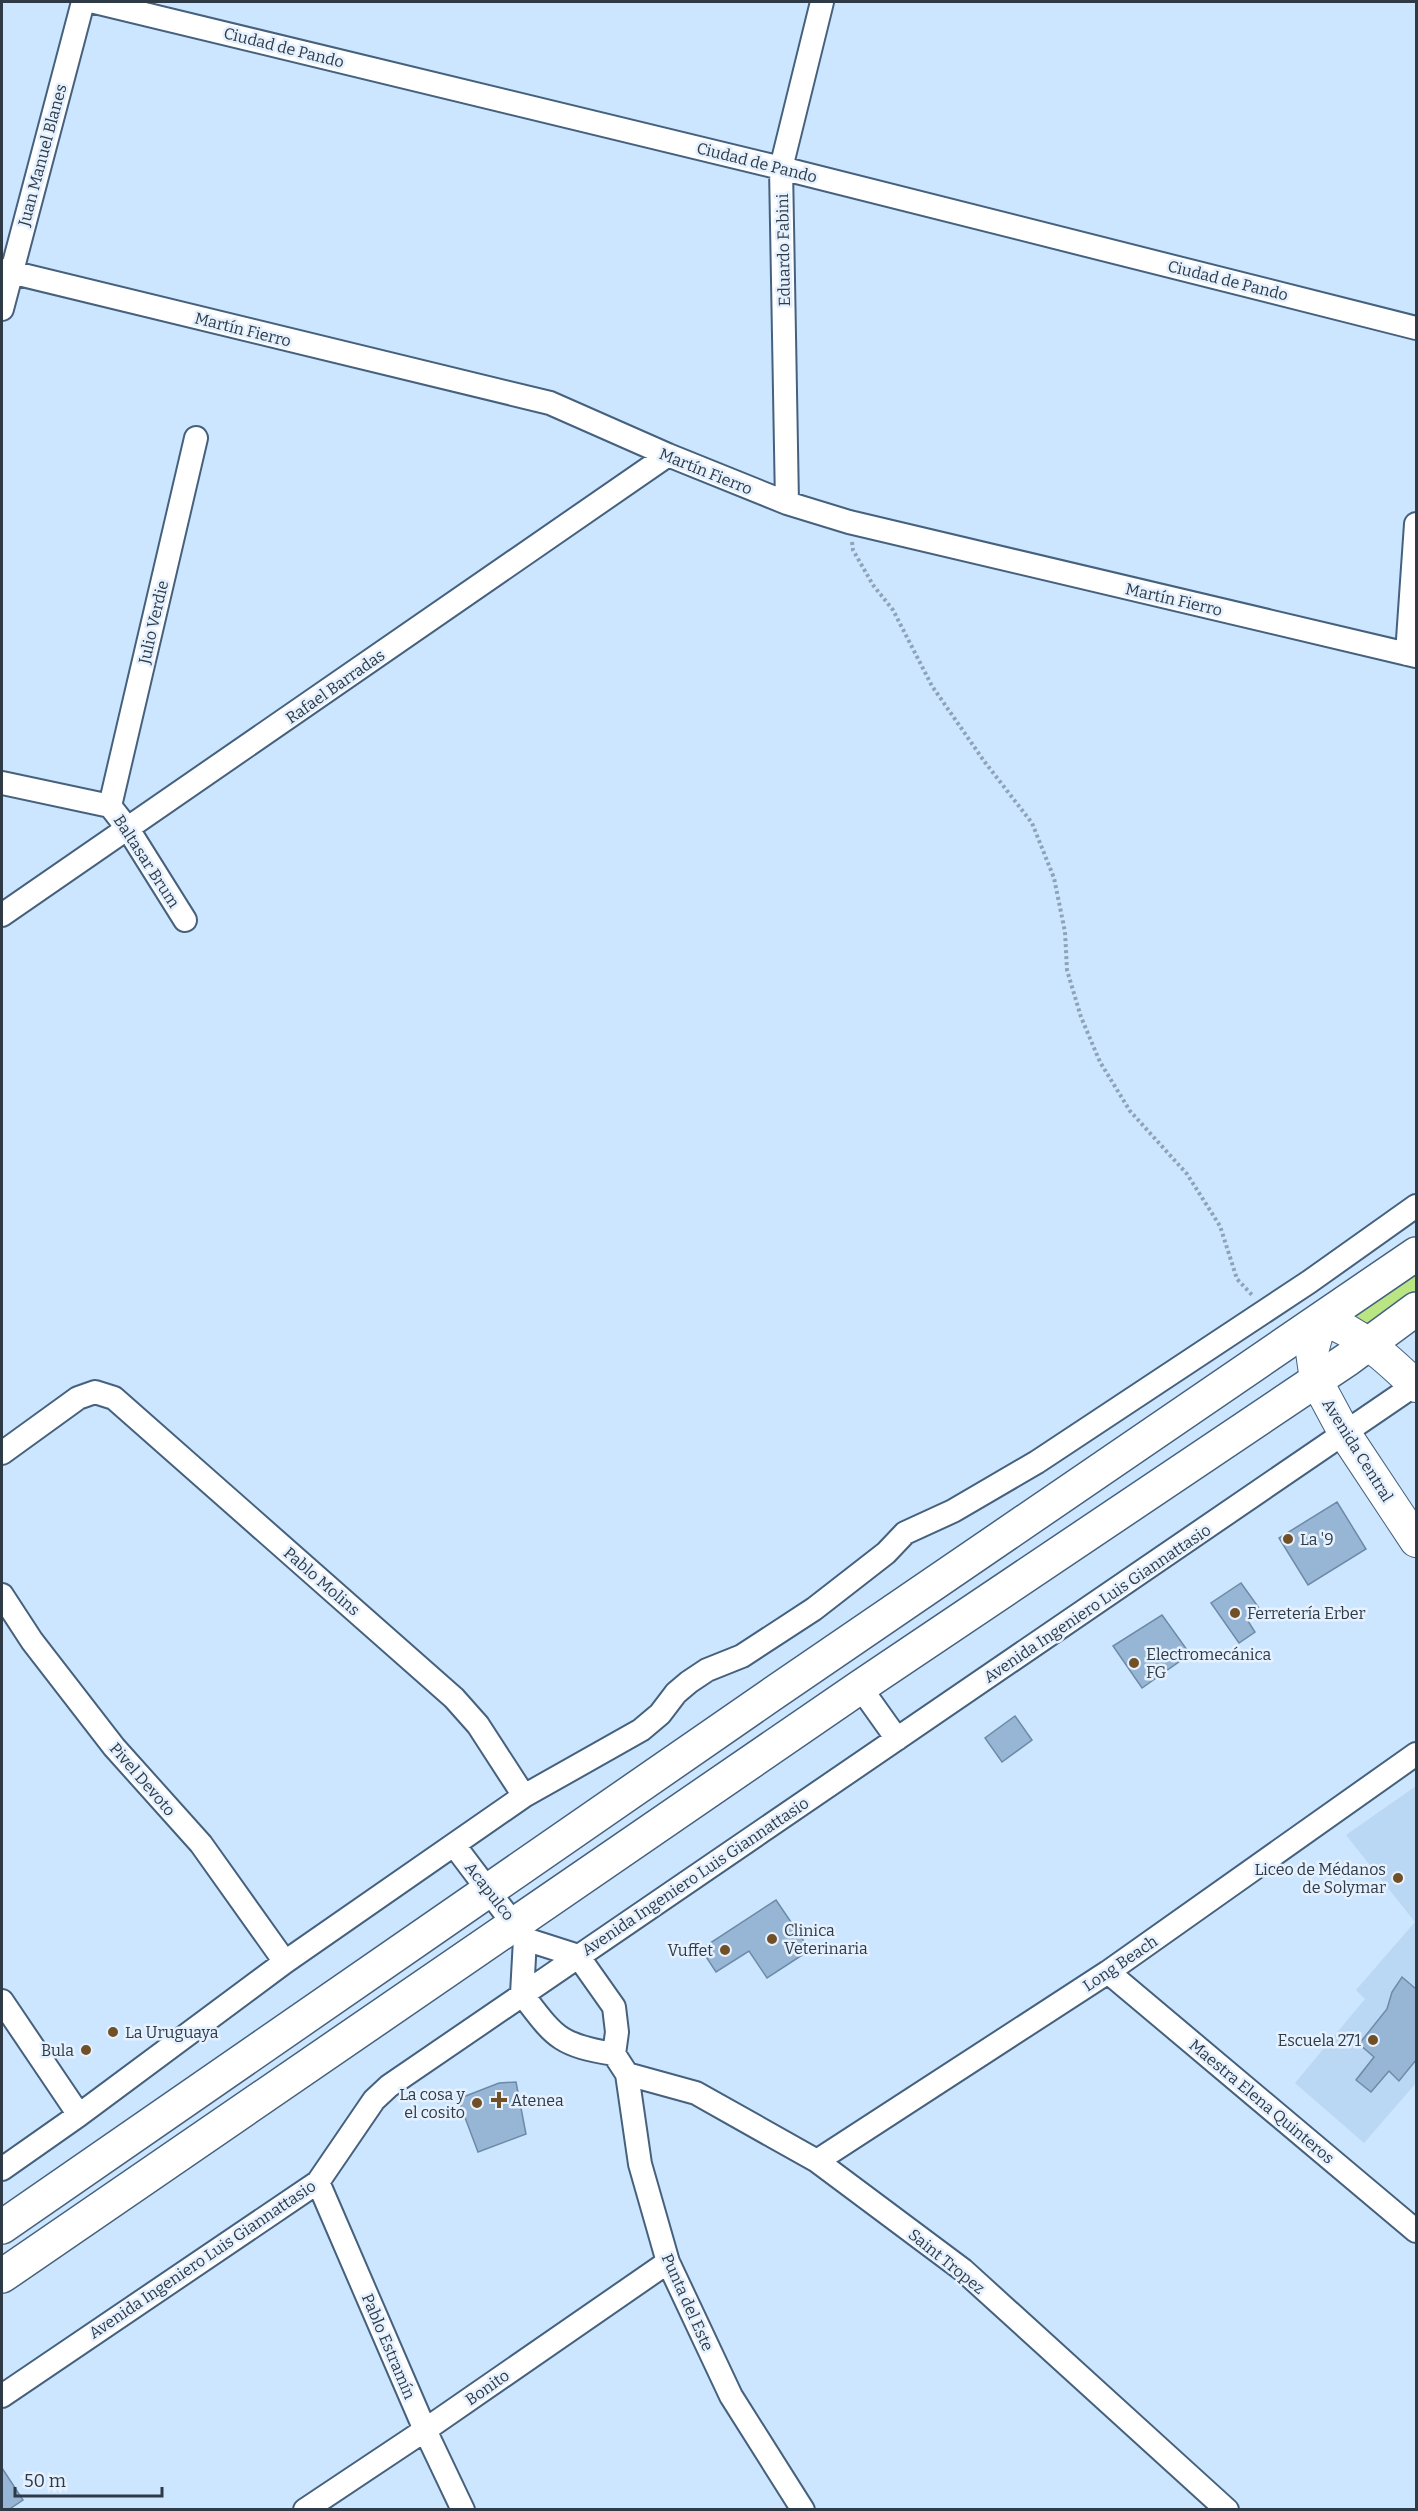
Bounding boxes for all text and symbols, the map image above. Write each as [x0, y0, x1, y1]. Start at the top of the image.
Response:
street label: Ciudad de Pando [222, 23, 346, 72]
street label: Juan Manuel Blanes [14, 82, 71, 229]
street label: Ciudad de Pando [695, 138, 819, 187]
street label: Eduardo Fabini [773, 193, 794, 306]
street label: Ciudad de Pando [1166, 256, 1290, 305]
street label: Martín Fierro [193, 308, 293, 351]
street label: Martín Fierro [656, 444, 755, 499]
street label: Julio Verdie [134, 578, 172, 667]
street label: Martín Fierro [1124, 579, 1224, 620]
street label: Rafael Barradas [282, 645, 388, 728]
street label: Baltasar Brum [110, 811, 184, 911]
street label: Avenida Central [1318, 1395, 1397, 1506]
street label: Avenida Ingeniero Luis Giannattasio [980, 1520, 1214, 1687]
place label: La '9 [1300, 1530, 1334, 1549]
marker: La '9 [1281, 1532, 1295, 1546]
street label: Pablo Molins [280, 1543, 364, 1620]
place label: Ferretería Erber [1247, 1604, 1366, 1623]
marker: Ferretería Erber [1228, 1606, 1242, 1620]
place label: Electromecánica FG [1146, 1645, 1271, 1682]
marker: Electromecánica FG [1127, 1656, 1141, 1670]
street label: Pivel Devoto [106, 1739, 179, 1820]
street label: Avenida Ingeniero Luis Giannattasio [578, 1793, 812, 1960]
street label: Acapulco [461, 1858, 518, 1924]
place label: Liceo de Médanos de Solymar [1254, 1860, 1386, 1897]
marker: Liceo de Médanos de Solymar [1391, 1871, 1405, 1885]
place label: Clinica Veterinaria [784, 1921, 868, 1958]
marker: Clinica Veterinaria [765, 1932, 779, 1946]
street label: Long Beach [1079, 1932, 1161, 1995]
place label: Vuffet [668, 1941, 713, 1960]
marker: Vuffet [718, 1943, 732, 1957]
place label: La Uruguaya [125, 2023, 219, 2042]
marker: La Uruguaya [106, 2025, 120, 2039]
place label: Escuela 271 [1278, 2031, 1361, 2050]
marker: Escuela 271 [1366, 2033, 1380, 2047]
street label: Maestra Elena Quinteros [1185, 2035, 1338, 2168]
place label: Bula [41, 2041, 74, 2060]
marker: Bula [79, 2043, 93, 2057]
place label: La cosa y el cosito [399, 2085, 466, 2122]
place label: Atenea [511, 2091, 564, 2110]
marker: Atenea [492, 2093, 506, 2107]
marker: La cosa y el cosito [470, 2096, 484, 2110]
street label: Avenida Ingeniero Luis Giannattasio [85, 2176, 319, 2343]
street label: Saint Tropez [905, 2225, 989, 2298]
street label: Punta del Este [658, 2251, 717, 2354]
street label: Pablo Estramín [358, 2291, 419, 2402]
street label: Bonito [462, 2366, 513, 2409]
scale bar [15, 2460, 162, 2498]
text: 50 m [24, 2470, 66, 2492]

